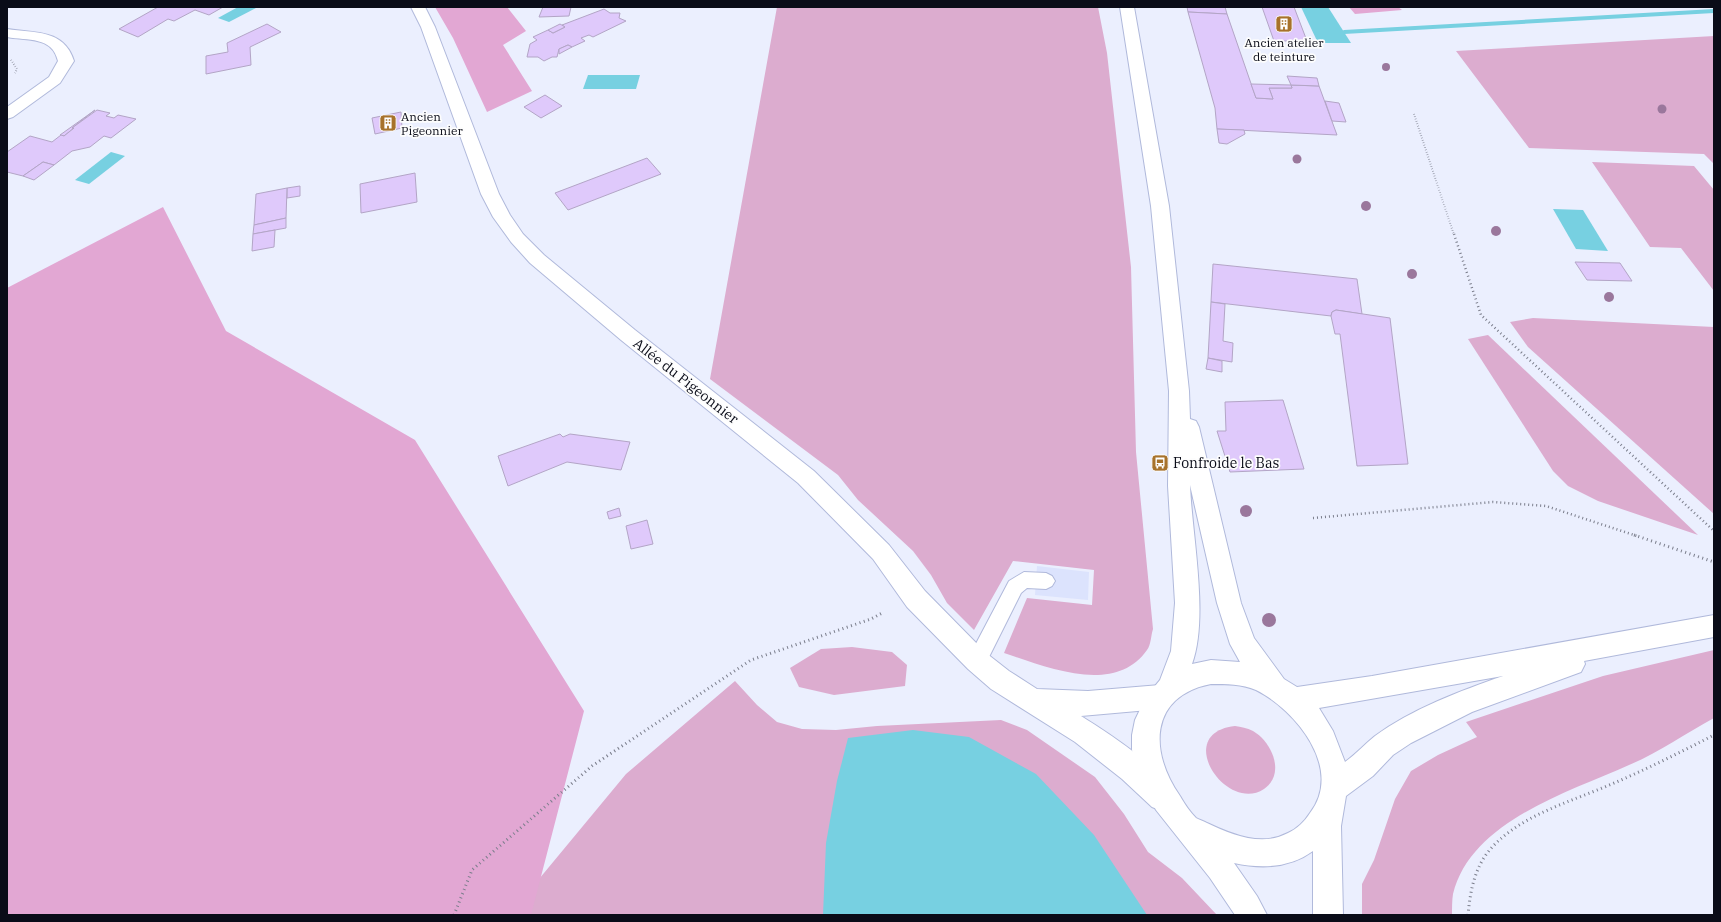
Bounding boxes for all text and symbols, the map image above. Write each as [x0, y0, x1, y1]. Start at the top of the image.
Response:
building icon: Ancien atelier de teinture [1274, 14, 1294, 34]
place label: Ancien atelier de teinture [1245, 35, 1324, 64]
place label: Ancien Pigeonnier [401, 109, 463, 138]
building icon: Ancien Pigeonnier [378, 113, 398, 133]
street label: Allée du Pigeonnier [630, 334, 743, 428]
bus stop icon: Fonfroide le Bas [1150, 453, 1170, 473]
place label: Fonfroide le Bas [1173, 454, 1280, 472]

